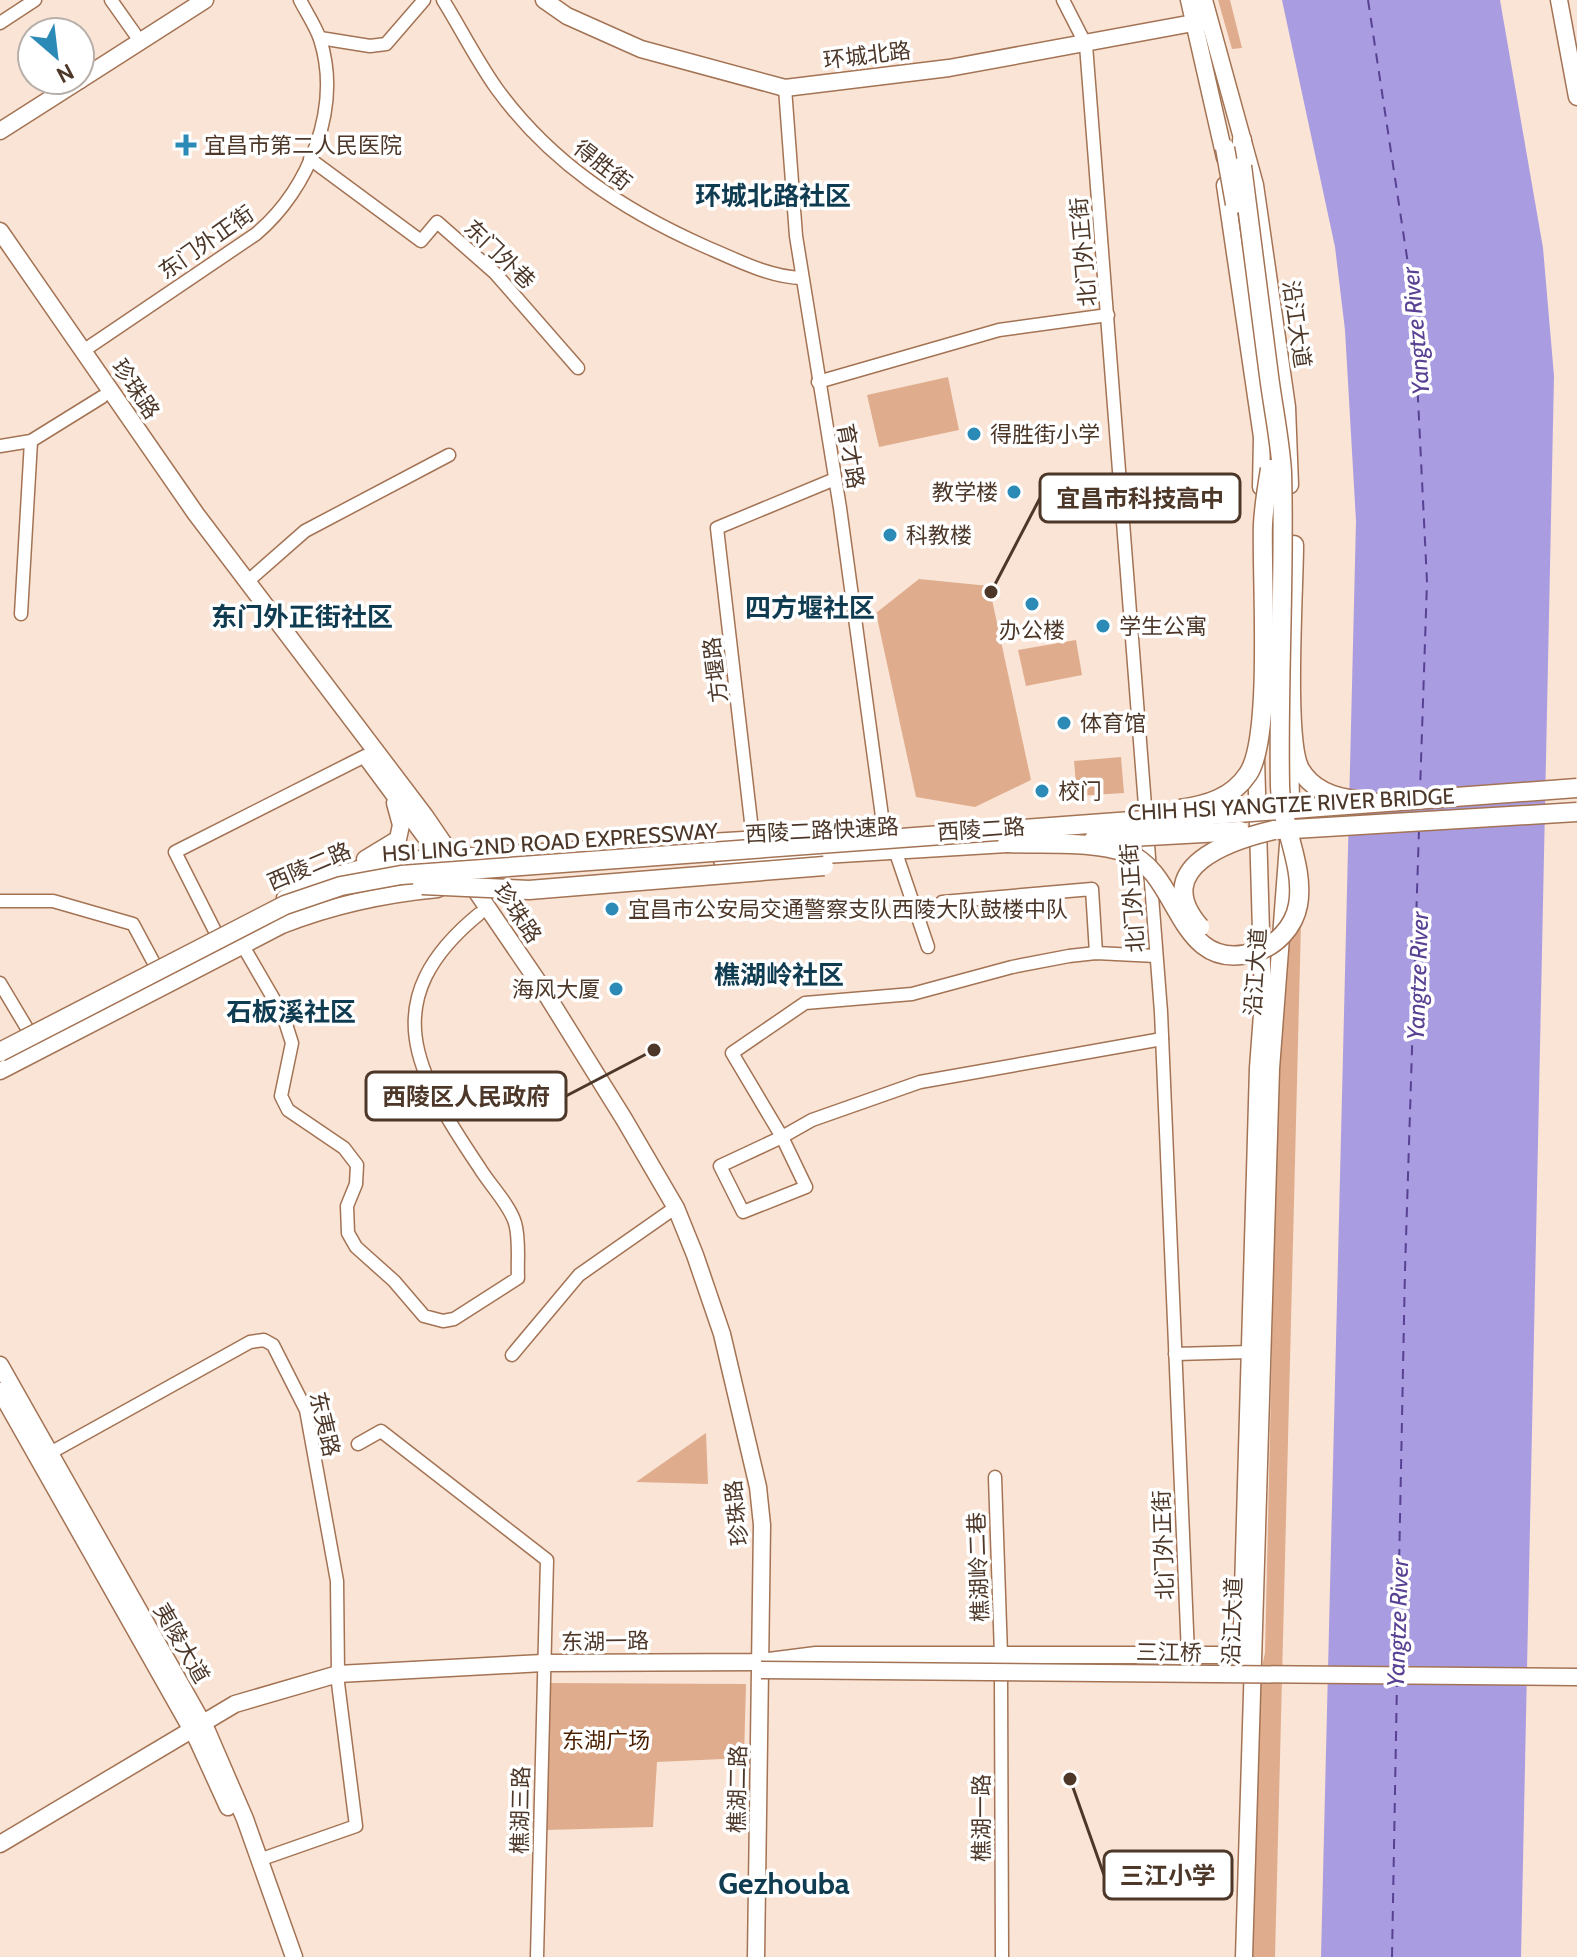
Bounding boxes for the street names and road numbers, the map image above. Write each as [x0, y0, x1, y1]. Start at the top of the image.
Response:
street label: 环城北路 [822, 37, 912, 74]
street label: 得胜街 [568, 134, 637, 196]
street label: 北门外正街 [1065, 196, 1102, 308]
street label: 东门外正街 [153, 200, 259, 285]
street label: 东门外巷 [459, 214, 541, 295]
street label: 沿江大道 [1277, 279, 1316, 370]
street label: 珍珠路 [106, 354, 165, 424]
street label: 育才路 [831, 421, 870, 491]
street label: 方堰路 [698, 636, 733, 704]
street label: CHIH HSI YANGTZE RIVER BRIDGE [1127, 782, 1455, 827]
street label: 西陵二路快速路 [744, 813, 900, 848]
street label: 西陵二路 [936, 813, 1026, 846]
street label: HSI LING 2ND ROAD EXPRESSWAY [381, 817, 719, 868]
street label: 西陵二路 [263, 837, 355, 896]
street label: 北门外正街 [1115, 842, 1150, 954]
street label: 珍珠路 [488, 878, 547, 948]
street label: 沿江大道 [1239, 927, 1272, 1017]
street label: 东夷路 [304, 1389, 345, 1459]
street label: 珍珠路 [720, 1479, 753, 1547]
street label: 北门外正街 [1148, 1490, 1179, 1600]
street label: 樵湖岭二巷 [963, 1512, 994, 1622]
street label: 沿江大道 [1217, 1577, 1248, 1665]
street label: 夷陵大道 [148, 1598, 215, 1688]
street label: 东湖一路 [561, 1627, 649, 1656]
street label: 三江桥 [1136, 1638, 1202, 1667]
street label: 樵湖二路 [723, 1745, 752, 1833]
street label: 樵湖三路 [506, 1766, 535, 1854]
street label: 樵湖一路 [968, 1774, 995, 1862]

